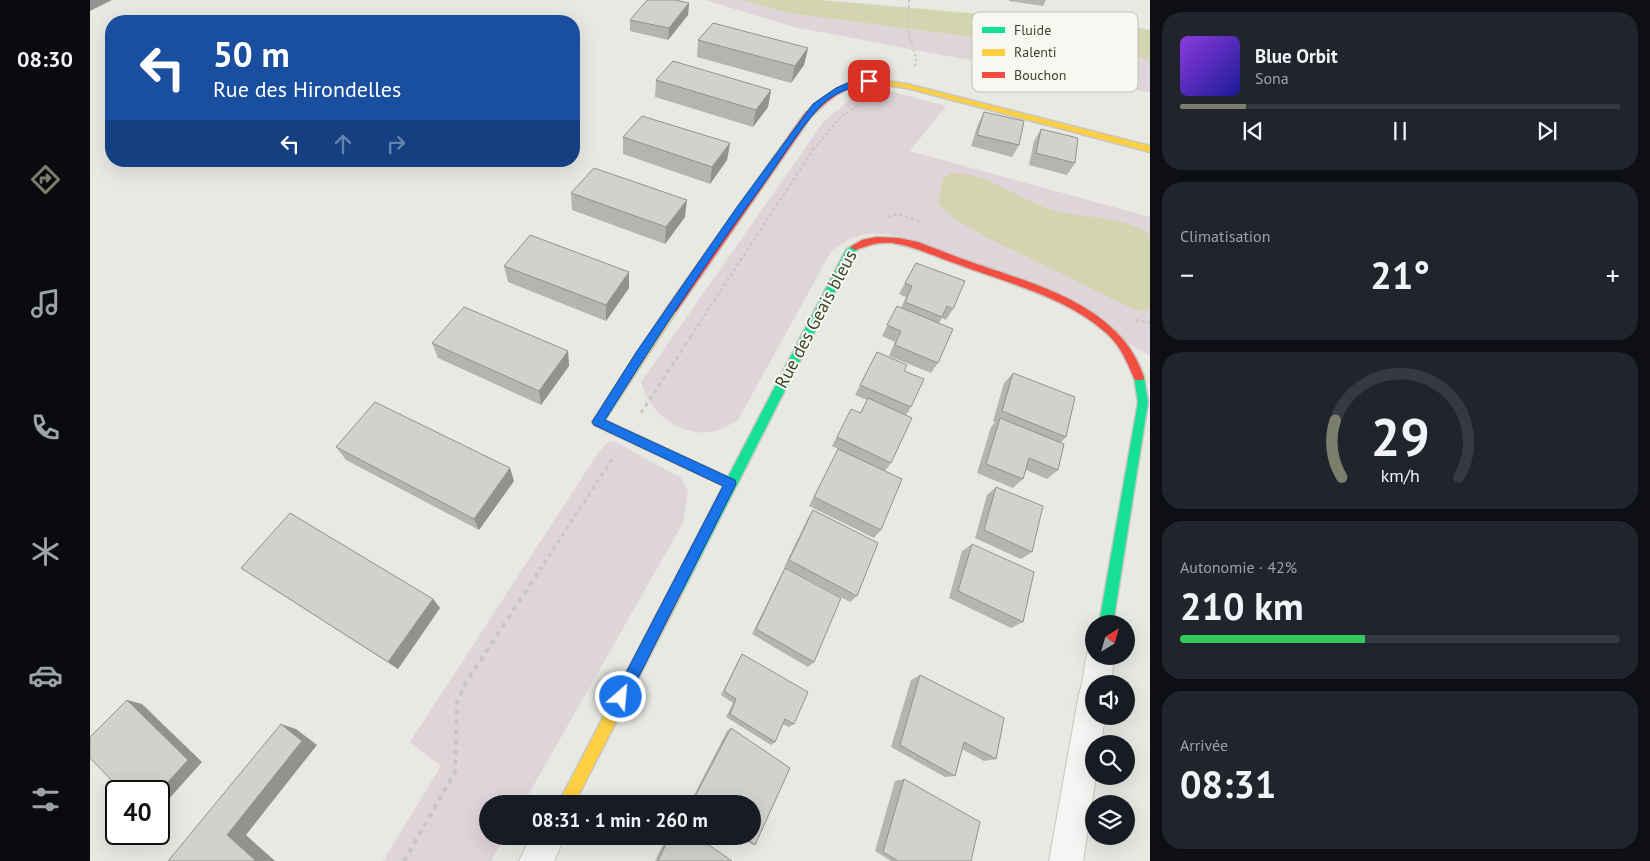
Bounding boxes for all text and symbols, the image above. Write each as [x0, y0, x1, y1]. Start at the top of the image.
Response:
legend [972, 12, 1138, 92]
text: Fluide [1014, 21, 1051, 39]
text: 50 m [213, 31, 290, 77]
icon: left [130, 35, 195, 100]
text: Ralenti [1014, 43, 1057, 61]
text: Blue Orbit [1255, 44, 1338, 68]
text: 08:30 [17, 45, 73, 73]
pin [848, 60, 890, 102]
text: Bouchon [1014, 66, 1066, 84]
icon: arrive [855, 67, 883, 95]
text: Sona [1255, 68, 1289, 88]
text: Rue des Hirondelles [213, 75, 401, 103]
icon: previous [1239, 117, 1267, 145]
icon: pause [1386, 117, 1414, 145]
icon: next [1533, 117, 1561, 145]
icon: left [276, 130, 304, 158]
icon: ahead [329, 130, 357, 158]
icon: right [382, 130, 410, 158]
icon: directions [28, 162, 63, 197]
text: Climatisation [1180, 226, 1270, 246]
street label: Rue des Geais bleus [769, 246, 862, 392]
text: 21° [1370, 250, 1430, 299]
text: − [1180, 256, 1194, 293]
text: + [1606, 256, 1620, 293]
icon: music [28, 286, 63, 321]
text: 29 [1371, 403, 1429, 470]
icon: phone [28, 410, 63, 445]
text: km/h [1380, 464, 1420, 487]
icon: climate [28, 534, 63, 569]
text: Autonomie · 42% [1180, 557, 1297, 577]
text: 210 km [1180, 581, 1304, 630]
north arrow [1085, 615, 1135, 665]
map controls [1085, 615, 1135, 845]
icon: car [28, 658, 63, 693]
position arrow [594, 670, 646, 722]
button: sound [1085, 675, 1135, 725]
button: search [1085, 735, 1135, 785]
text: Arrivée [1180, 735, 1228, 755]
text: 08:31 [1180, 759, 1276, 808]
speed limit sign: 40 [105, 780, 170, 845]
icon: filters [28, 782, 63, 817]
button: layers [1085, 795, 1135, 845]
text: 08:31 · 1 min · 260 m [532, 808, 708, 832]

